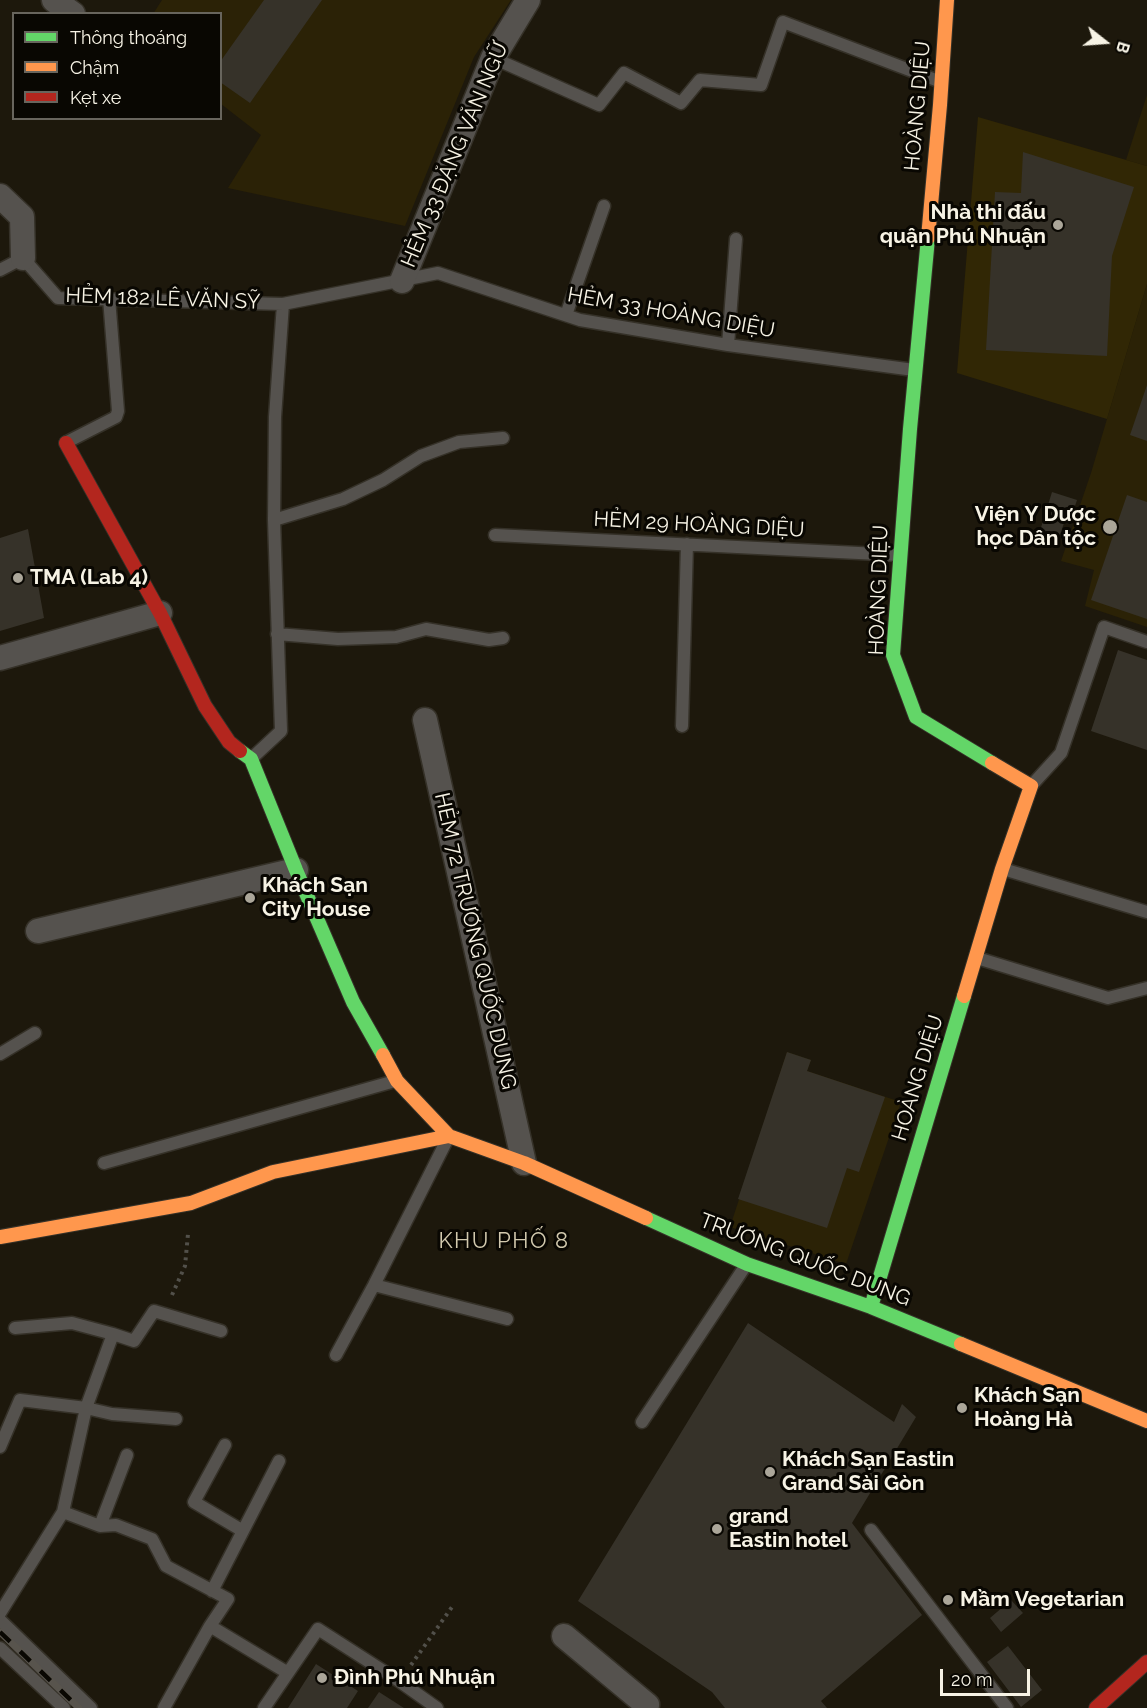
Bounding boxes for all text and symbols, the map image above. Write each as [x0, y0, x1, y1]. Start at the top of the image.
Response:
legend [12, 12, 222, 120]
north arrow [1075, 12, 1135, 72]
text: Thông thoáng [70, 27, 187, 48]
street label: HẺM 33 ĐẶNG VĂN NGỮ [396, 39, 514, 271]
text: B [1112, 39, 1133, 55]
street label: HOÀNG DIỆU [900, 40, 936, 172]
text: Chậm [70, 57, 119, 78]
text: Kẹt xe [70, 87, 121, 108]
place label: Nhà thi đấu quận Phú Nhuận [880, 200, 1046, 250]
marker: Nhà thi đấu quận Phú Nhuận [1051, 218, 1065, 232]
street label: HẺM 33 HOÀNG DIỆU [565, 282, 777, 344]
street label: HẺM 182 LÊ VĂN SỸ [65, 283, 261, 315]
place label: Viện Y Dược học Dân tộc [975, 502, 1096, 552]
street label: HẺM 29 HOÀNG DIỆU [593, 507, 805, 543]
marker: Viện Y Dược học Dân tộc [1101, 518, 1119, 536]
street label: HOÀNG DIỆU [864, 524, 894, 656]
place label: TMA (Lab 4) [30, 565, 148, 591]
marker: TMA (Lab 4) [11, 571, 25, 585]
street label: HẺM 72 TRƯƠNG QUỐC DUNG [429, 790, 521, 1092]
place label: Khách Sạn City House [262, 873, 370, 923]
marker: Khách Sạn City House [243, 891, 257, 905]
street label: HOÀNG DIỆU [887, 1012, 949, 1144]
street label: TRƯƠNG QUỐC DUNG [696, 1208, 914, 1312]
district label: KHU PHỐ 8 [438, 1228, 570, 1254]
place label: Khách Sạn Hoàng Hà [974, 1383, 1080, 1433]
marker: Khách Sạn Hoàng Hà [955, 1401, 969, 1415]
place label: Khách Sạn Eastin Grand Sài Gòn [782, 1447, 954, 1497]
marker: Khách Sạn Eastin Grand Sài Gòn [763, 1465, 777, 1479]
place label: grand Eastin hotel [729, 1504, 848, 1554]
marker: grand Eastin hotel [710, 1522, 724, 1536]
place label: Mầm Vegetarian [960, 1587, 1124, 1613]
marker: Mầm Vegetarian [941, 1593, 955, 1607]
scale bar [943, 1657, 1033, 1695]
place label: Đình Phú Nhuận [334, 1665, 495, 1691]
text: 20 m [951, 1669, 993, 1690]
marker: Đình Phú Nhuận [315, 1671, 329, 1685]

